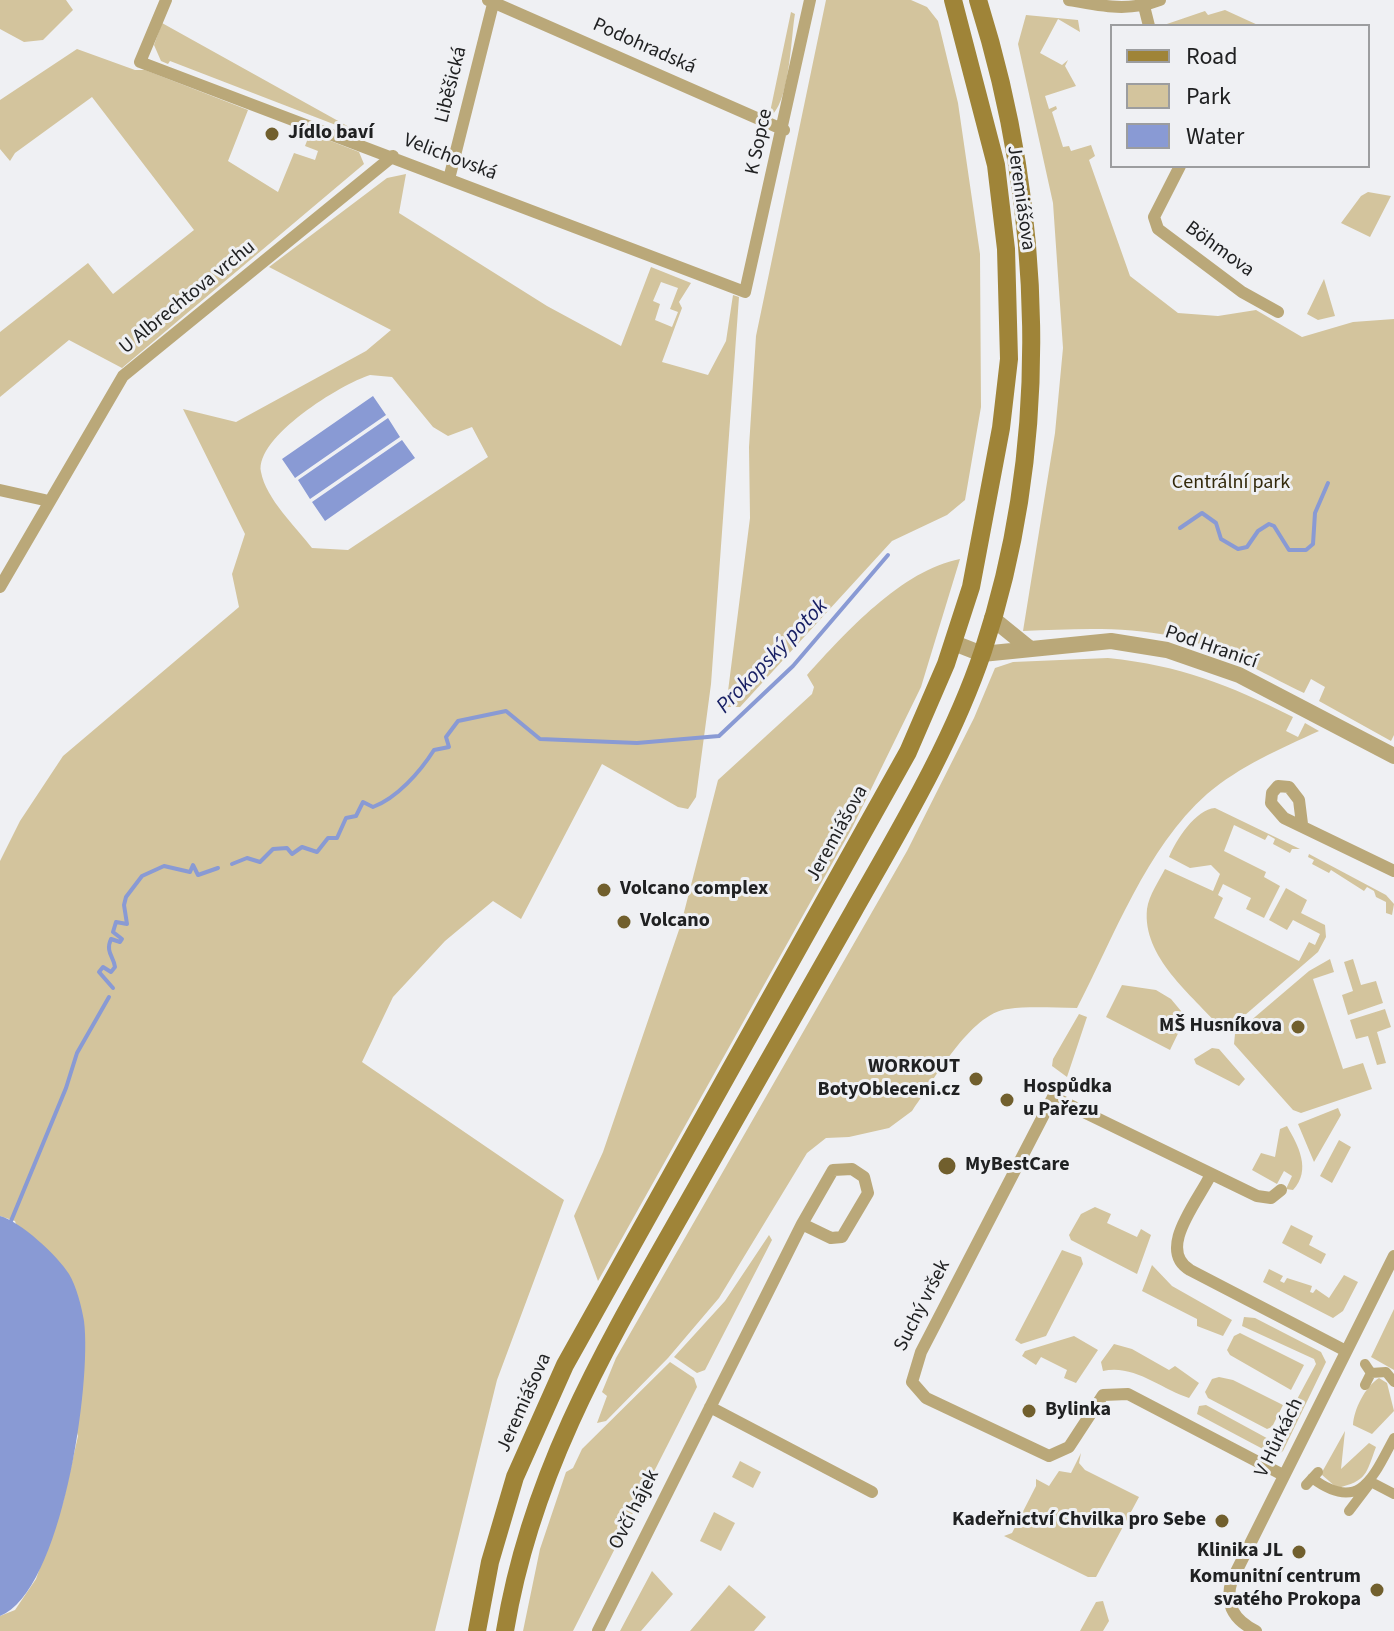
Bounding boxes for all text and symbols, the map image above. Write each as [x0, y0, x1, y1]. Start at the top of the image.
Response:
street label: Podohradská [589, 14, 699, 80]
legend [1110, 24, 1370, 168]
text: Road [1186, 39, 1238, 74]
street label: Liběšická [431, 44, 473, 126]
text: Park [1186, 79, 1231, 114]
street label: K Sopce [741, 107, 779, 177]
text: Water [1186, 119, 1244, 154]
place label: Jídlo baví [288, 122, 374, 146]
marker: Jídlo baví [263, 125, 281, 143]
street label: Velichovská [400, 129, 500, 187]
street label: Jeremiášova [1001, 144, 1039, 252]
street label: Böhmova [1180, 217, 1258, 283]
street label: U Albrechtova vrchu [115, 236, 261, 360]
park label: Centrální park [1172, 472, 1290, 496]
water label: Prokopský potok [712, 594, 834, 720]
street label: Pod Hranicí [1162, 621, 1260, 675]
street label: Jeremiášova [802, 782, 874, 886]
place label: Volcano complex [620, 878, 768, 902]
marker: Volcano complex [595, 881, 613, 899]
place label: Volcano [640, 910, 710, 934]
marker: Volcano [615, 913, 633, 931]
place label: MŠ Husníkova [1159, 1015, 1282, 1039]
marker: MŠ Husníkova [1289, 1018, 1307, 1036]
place label: WORKOUT BotyObleceni.cz [818, 1056, 960, 1103]
marker: WORKOUT BotyObleceni.cz [967, 1070, 985, 1088]
place label: Hospůdka u Pařezu [1023, 1076, 1112, 1123]
marker: Hospůdka u Pařezu [998, 1091, 1016, 1109]
place label: MyBestCare [965, 1154, 1070, 1178]
marker: MyBestCare [936, 1155, 958, 1177]
street label: Suchý vršek [890, 1256, 956, 1356]
street label: Jeremiášova [492, 1350, 558, 1456]
street label: V Hůrkách [1251, 1395, 1309, 1481]
place label: Bylinka [1045, 1399, 1111, 1423]
marker: Bylinka [1020, 1402, 1038, 1420]
street label: Ovčí hájek [605, 1466, 665, 1554]
place label: Kadeřnictví Chvilka pro Sebe [952, 1509, 1206, 1533]
marker: Kadeřnictví Chvilka pro Sebe [1213, 1512, 1231, 1530]
place label: Klinika JL [1197, 1540, 1283, 1564]
marker: Klinika JL [1290, 1543, 1308, 1561]
place label: Komunitní centrum svatého Prokopa [1189, 1566, 1361, 1613]
marker: Komunitní centrum svatého Prokopa [1368, 1581, 1386, 1599]

